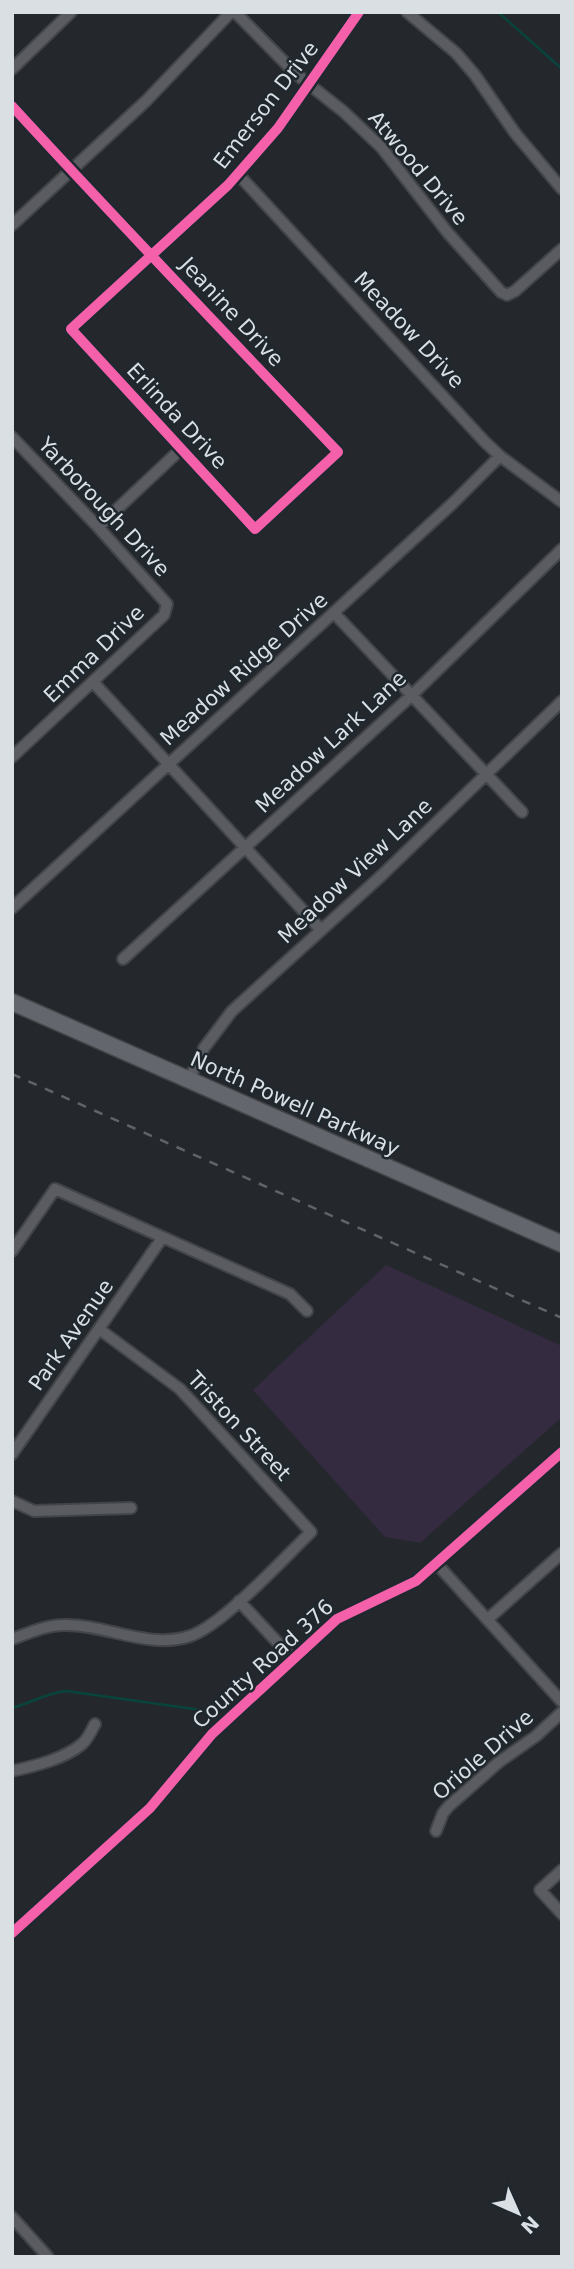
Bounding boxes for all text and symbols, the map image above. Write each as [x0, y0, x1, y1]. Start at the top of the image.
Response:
street label: Emerson Drive [209, 37, 323, 173]
street label: Atwood Drive [363, 106, 473, 230]
street label: Jeanine Drive [174, 251, 289, 371]
street label: Meadow Drive [349, 267, 469, 393]
street label: Erlinda Drive [122, 358, 232, 474]
street label: Yarborough Drive [33, 432, 175, 581]
street label: Meadow Ridge Drive [155, 588, 333, 750]
street label: Emma Drive [39, 600, 149, 708]
street label: Meadow Lark Lane [251, 666, 411, 818]
street label: Meadow View Lane [273, 794, 437, 948]
street label: North Powell Parkway [187, 1047, 403, 1161]
street label: Park Avenue [24, 1275, 118, 1395]
street label: Triston Street [182, 1366, 296, 1485]
street label: County Road 376 [188, 1595, 338, 1733]
street label: Oriole Drive [428, 1705, 538, 1805]
north arrow [483, 2178, 553, 2248]
text: N [517, 2212, 543, 2238]

